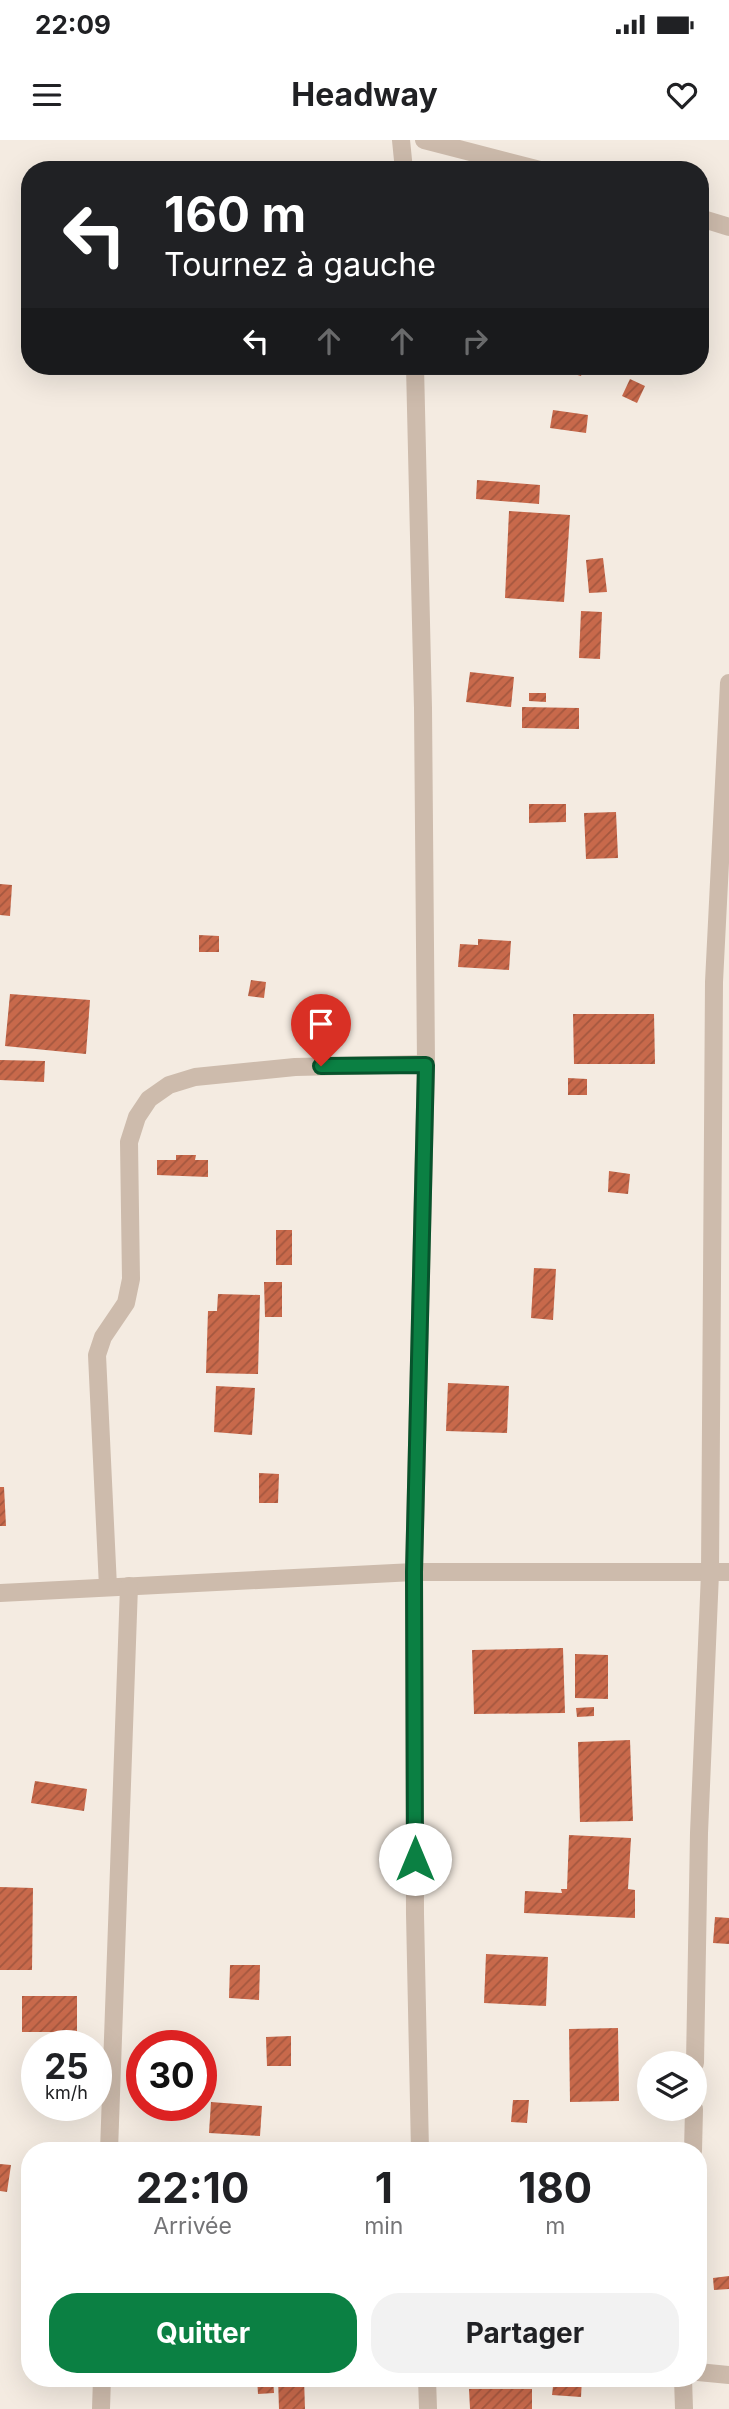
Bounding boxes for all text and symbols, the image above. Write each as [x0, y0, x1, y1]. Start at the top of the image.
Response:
text: 22:09 [35, 9, 111, 40]
text: Headway [291, 75, 438, 114]
icon: menu [28, 76, 66, 114]
icon: heart [663, 76, 701, 114]
text: 160 m [164, 185, 306, 244]
icon: left [49, 189, 140, 280]
text: Tournez à gauche [164, 245, 436, 284]
icon: left [237, 322, 275, 360]
icon: ahead [310, 322, 348, 360]
icon: ahead [383, 322, 421, 360]
icon: right [456, 322, 494, 360]
pin [291, 994, 351, 1066]
icon: arrive [302, 1005, 340, 1043]
position arrow [378, 1822, 452, 1896]
speed limit sign: 30 [126, 2030, 217, 2121]
text: 25 [44, 2045, 89, 2087]
map controls [637, 2051, 707, 2121]
button: layers [637, 2051, 707, 2121]
text: km/h [45, 2082, 88, 2103]
text: 22:10 [136, 2162, 249, 2213]
text: 1 [375, 2162, 393, 2213]
text: 180 [518, 2162, 592, 2213]
text: Arrivée [153, 2212, 232, 2240]
text: min [364, 2212, 403, 2240]
text: m [545, 2212, 565, 2240]
button: Quitter [49, 2293, 357, 2373]
button: Partager [371, 2293, 679, 2373]

